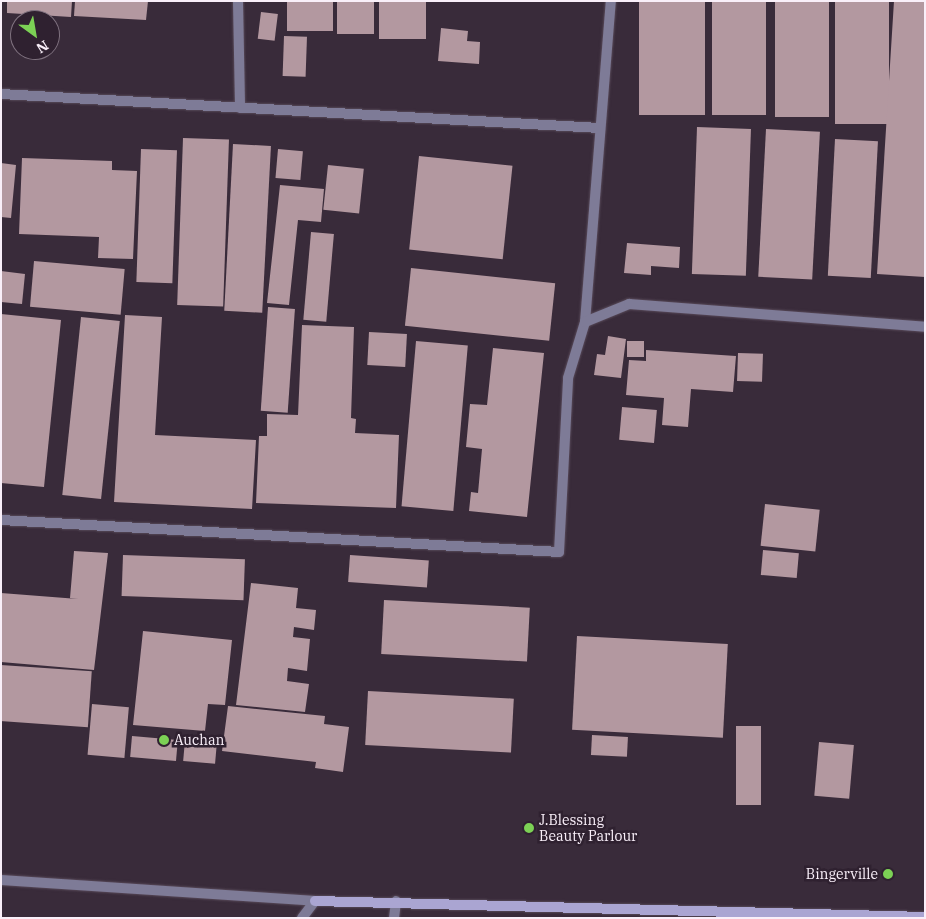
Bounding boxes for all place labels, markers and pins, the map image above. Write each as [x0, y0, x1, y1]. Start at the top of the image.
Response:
place label: Auchan [174, 732, 225, 748]
marker: Auchan [158, 734, 170, 746]
place label: J.Blessing Beauty Parlour [539, 812, 637, 844]
marker: J.Blessing Beauty Parlour [523, 822, 535, 834]
place label: Bingerville [806, 866, 878, 882]
marker: Bingerville [882, 868, 894, 880]

